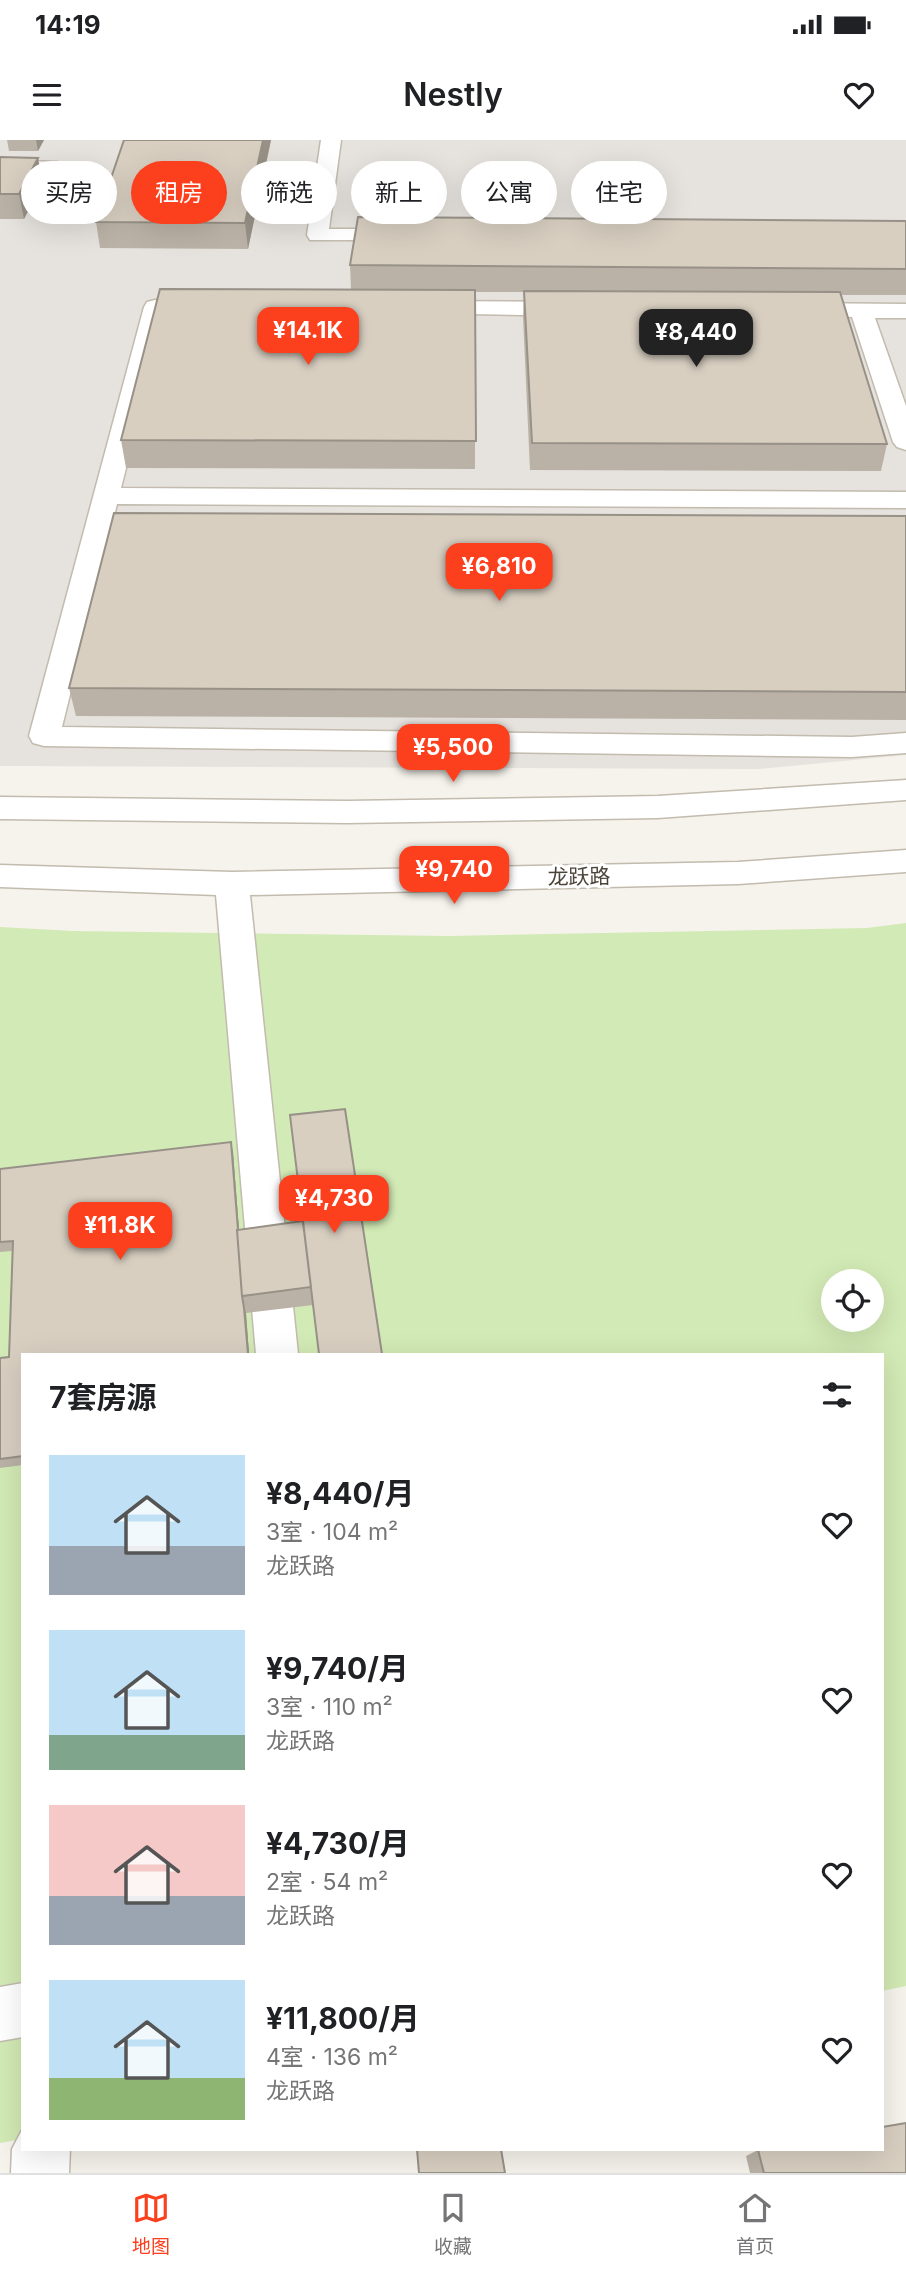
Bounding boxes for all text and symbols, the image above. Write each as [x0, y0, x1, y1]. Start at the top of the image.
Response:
text: 14:19 [35, 9, 101, 40]
text: Nestly [403, 75, 503, 114]
icon: menu [28, 76, 66, 114]
icon: heart [840, 76, 878, 114]
chip: 买房 [21, 161, 117, 224]
chip: 租房 [131, 161, 227, 224]
chip: 筛选 [241, 161, 337, 224]
chip: 新上 [351, 161, 447, 224]
chip: 公寓 [461, 161, 557, 224]
chip: 住宅 [571, 161, 667, 224]
pin: ¥14.1K [251, 308, 365, 367]
pin: ¥8,440 [639, 310, 753, 369]
text: ¥14.1K [273, 316, 343, 344]
text: ¥8,440 [655, 318, 737, 346]
pin: ¥6,810 [442, 544, 556, 603]
text: ¥6,810 [462, 552, 536, 580]
pin: ¥5,500 [396, 724, 510, 784]
text: ¥5,500 [413, 733, 493, 761]
pin: ¥9,740 [397, 846, 511, 906]
text: ¥9,740 [415, 855, 493, 883]
street label: 龙跃路 [547, 863, 611, 890]
pin: ¥4,730 [277, 1176, 391, 1235]
text: ¥4,730 [295, 1184, 373, 1212]
pin: ¥11.8K [63, 1202, 177, 1262]
text: ¥11.8K [84, 1211, 156, 1239]
map controls [821, 1269, 884, 1332]
button: locate [821, 1269, 884, 1332]
icon: filters [818, 1376, 856, 1414]
text: 7套房源 [49, 1379, 156, 1415]
text: ¥8,440/月 [266, 1475, 414, 1511]
icon: home [105, 1483, 189, 1567]
icon: heart [818, 1506, 856, 1544]
text: 3室 · 104 m² [266, 1518, 398, 1546]
text: 龙跃路 [266, 1552, 335, 1580]
text: ¥9,740/月 [266, 1650, 409, 1686]
icon: home [105, 1658, 189, 1742]
icon: heart [818, 1681, 856, 1719]
text: 3室 · 110 m² [266, 1693, 393, 1721]
text: 龙跃路 [266, 1727, 335, 1755]
text: ¥4,730/月 [266, 1825, 410, 1861]
icon: home [105, 1833, 189, 1917]
icon: heart [818, 1856, 856, 1894]
text: 2室 · 54 m² [266, 1868, 388, 1896]
text: 龙跃路 [266, 1902, 335, 1930]
text: ¥11,800/月 [266, 2000, 420, 2036]
icon: home [105, 2008, 189, 2092]
icon: heart [818, 2031, 856, 2069]
text: 4室 · 136 m² [266, 2043, 398, 2071]
text: 龙跃路 [266, 2077, 335, 2105]
tab: 地图 [132, 2189, 170, 2258]
tab: 收藏 [434, 2189, 472, 2258]
tab: 首页 [736, 2189, 774, 2258]

